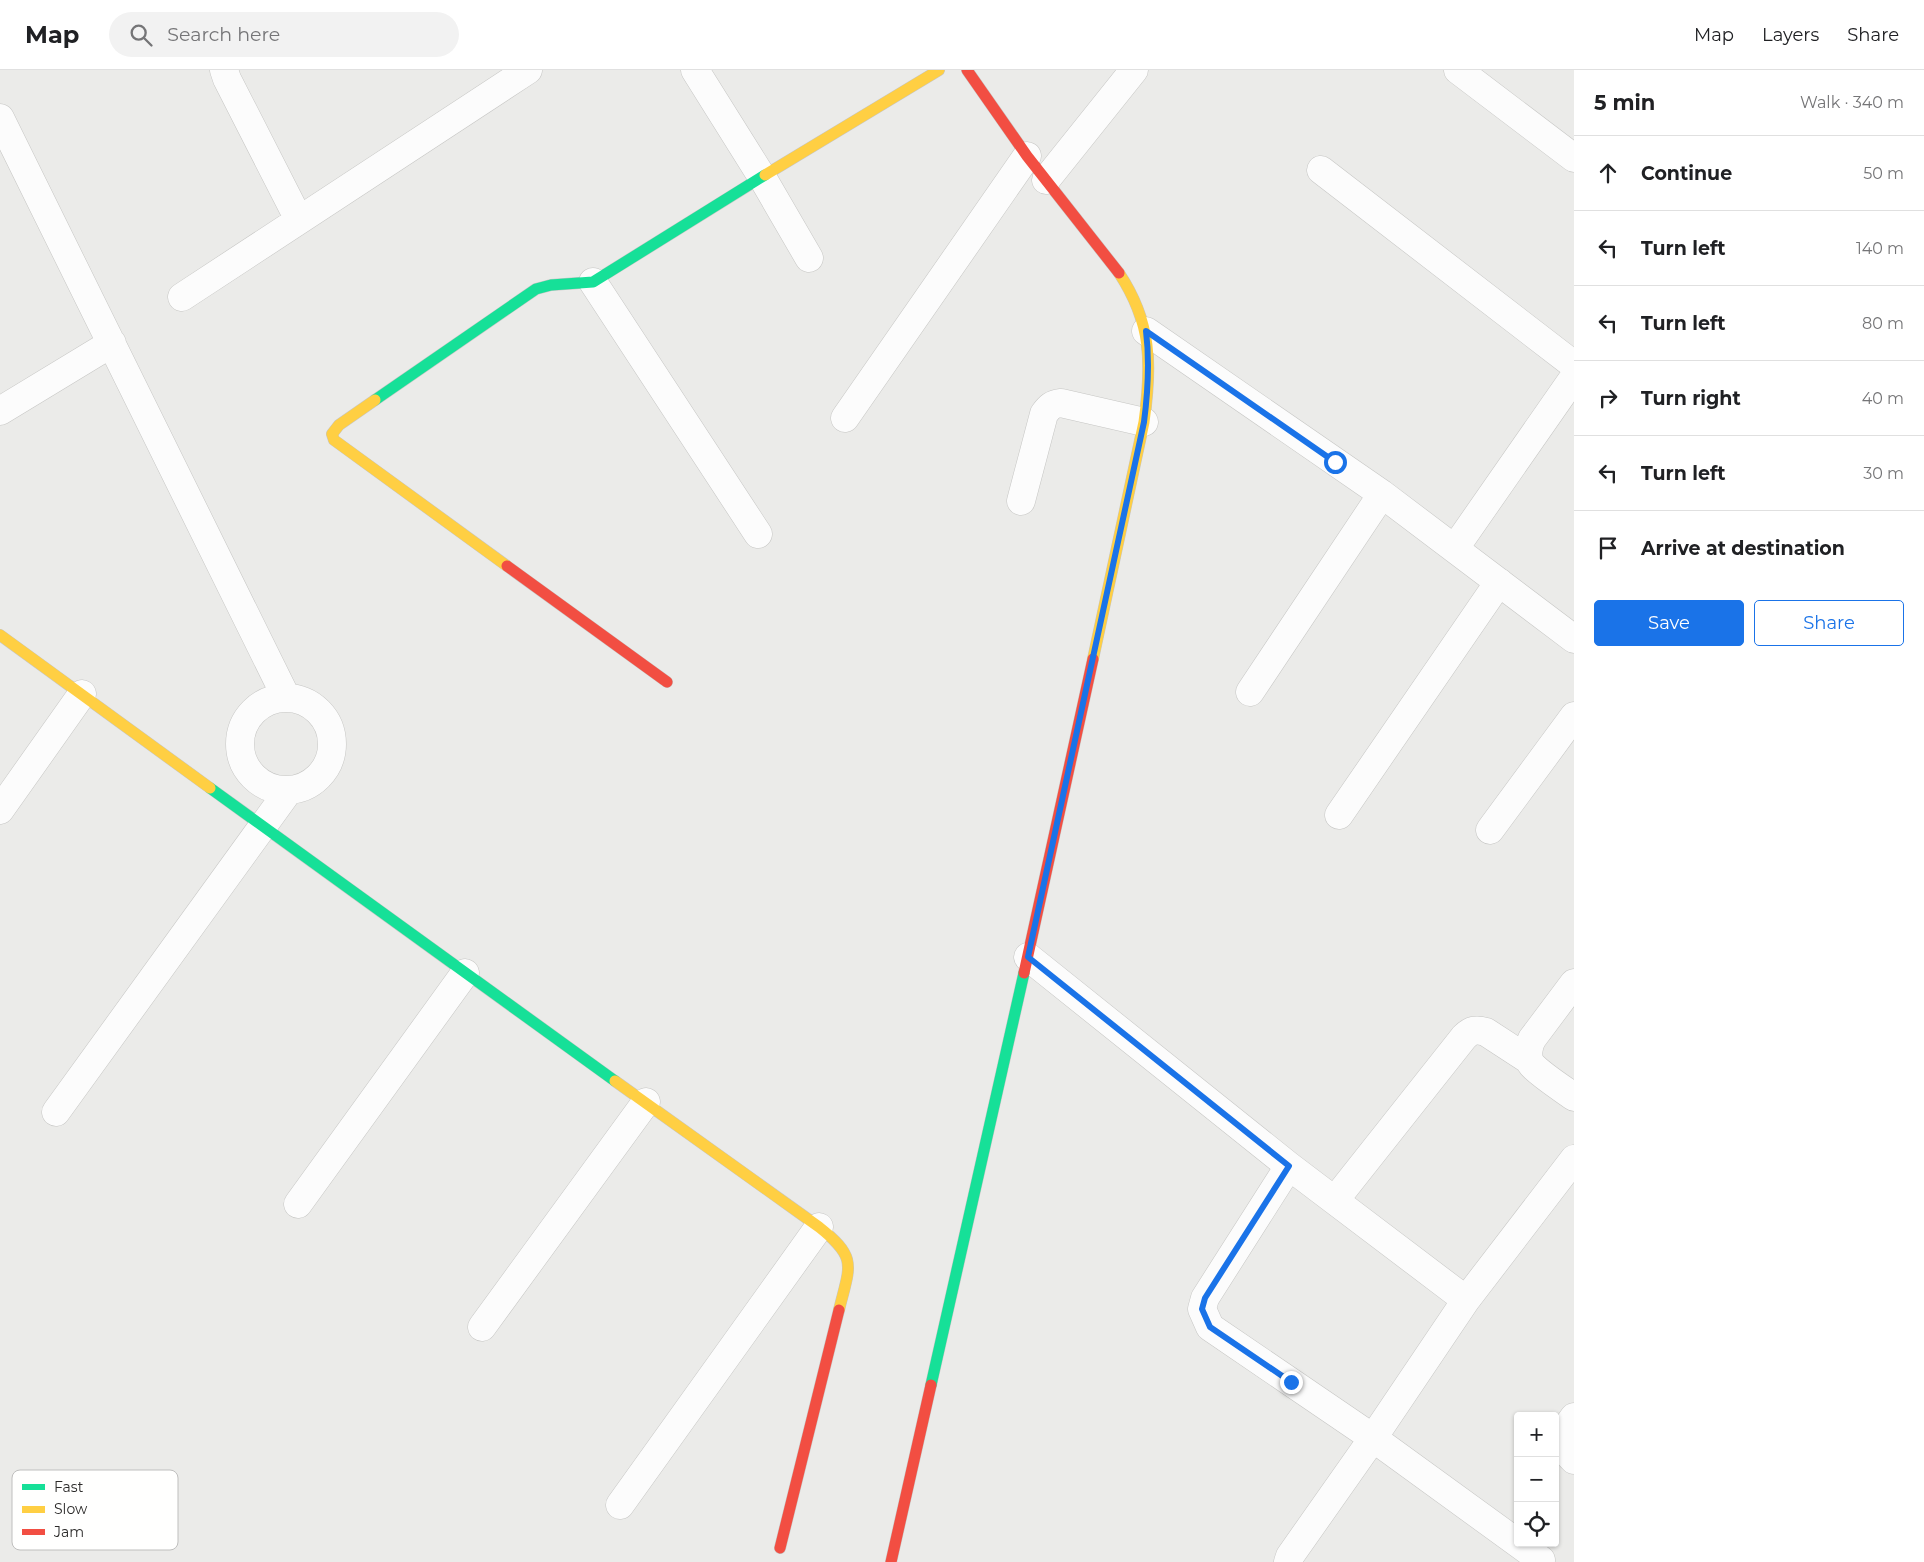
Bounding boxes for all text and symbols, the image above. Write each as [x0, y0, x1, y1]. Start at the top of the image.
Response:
search box [109, 12, 459, 57]
text: Map [25, 20, 79, 49]
icon: search [127, 21, 155, 49]
text: Search here [167, 23, 280, 46]
text: Map [1694, 24, 1734, 46]
text: Layers [1762, 24, 1819, 46]
text: Share [1847, 24, 1899, 46]
text: 5 min [1594, 90, 1655, 115]
text: Walk · 340 m [1800, 93, 1904, 112]
icon: ahead [1594, 159, 1622, 187]
text: Continue [1641, 162, 1732, 185]
text: 50 m [1863, 164, 1904, 183]
icon: left [1594, 234, 1622, 262]
text: Turn left [1641, 237, 1726, 260]
text: 140 m [1856, 239, 1904, 258]
icon: left [1594, 309, 1622, 337]
text: Turn left [1641, 312, 1726, 335]
text: 80 m [1862, 314, 1904, 333]
icon: right [1594, 384, 1622, 412]
text: Turn right [1641, 387, 1741, 410]
text: 40 m [1862, 389, 1904, 408]
route start [1324, 451, 1347, 474]
icon: left [1594, 459, 1622, 487]
text: Turn left [1641, 462, 1726, 485]
text: 30 m [1863, 464, 1904, 483]
icon: arrive [1594, 534, 1622, 562]
text: Arrive at destination [1641, 537, 1845, 560]
button: Save [1594, 600, 1744, 646]
button: Share [1754, 600, 1904, 646]
route end [1280, 1371, 1303, 1394]
map controls [1514, 1412, 1559, 1547]
button: + [1514, 1412, 1559, 1457]
button: − [1514, 1457, 1559, 1502]
legend [12, 1470, 178, 1550]
text: Fast [54, 1478, 84, 1496]
text: Slow [54, 1500, 88, 1518]
button: locate [1514, 1502, 1559, 1547]
text: Jam [53, 1523, 84, 1541]

